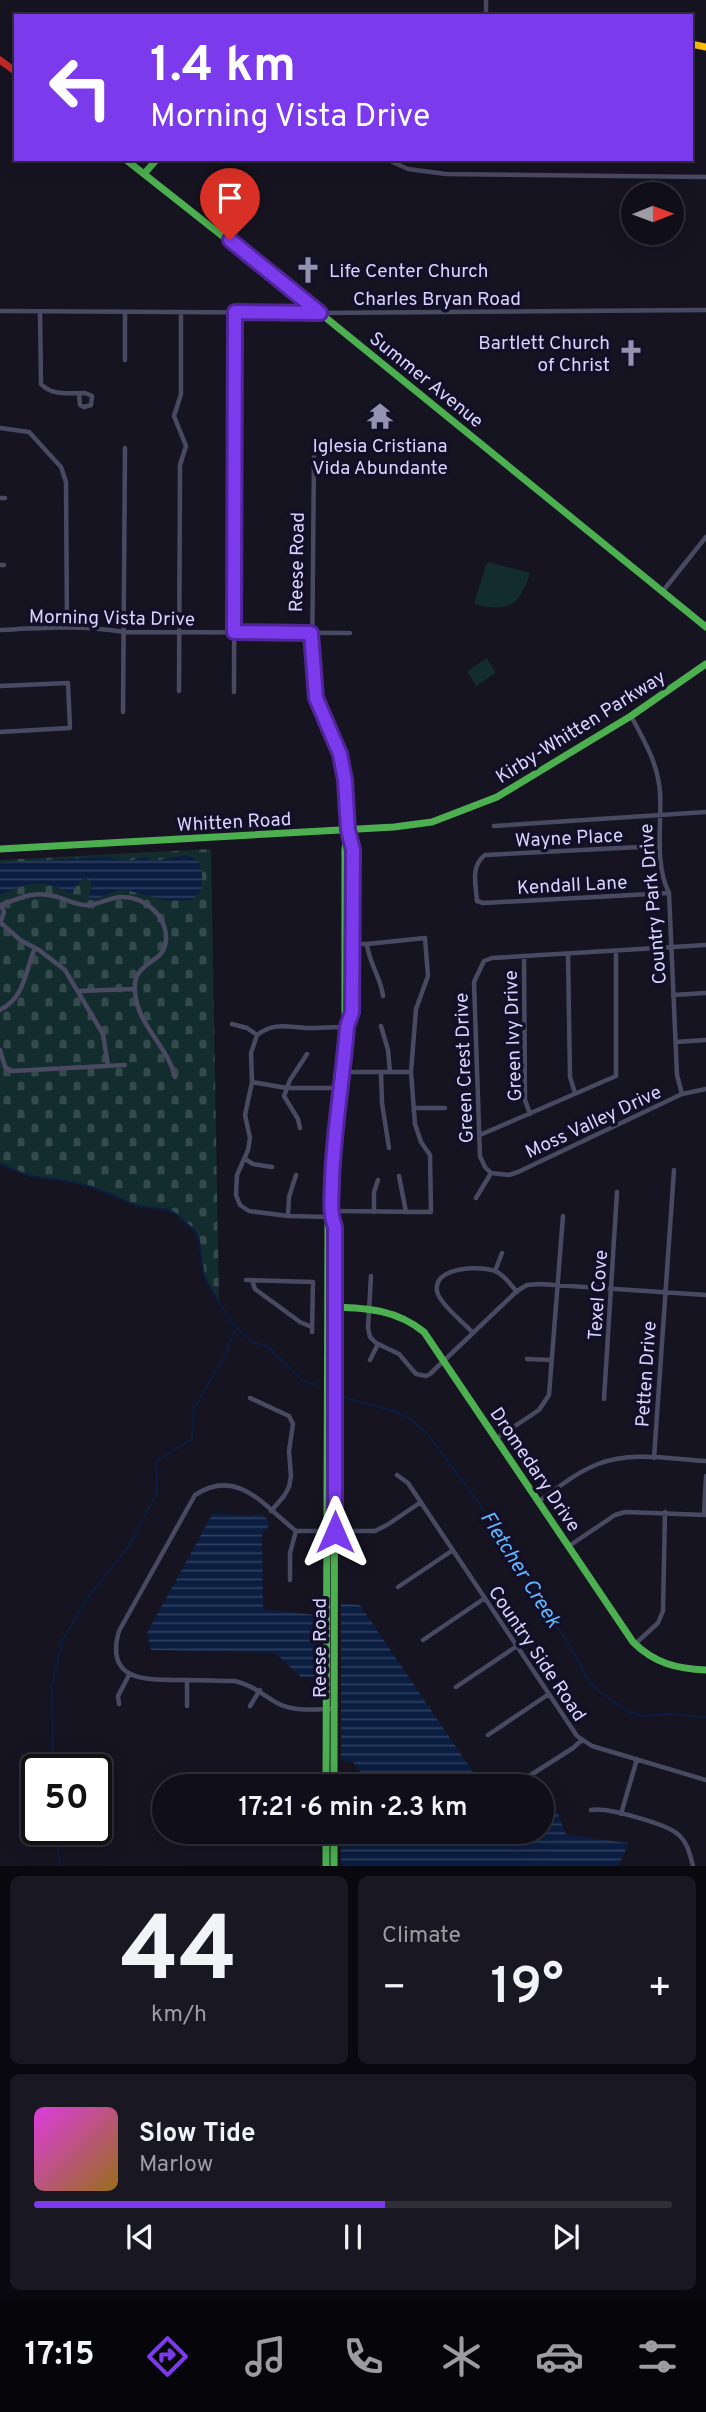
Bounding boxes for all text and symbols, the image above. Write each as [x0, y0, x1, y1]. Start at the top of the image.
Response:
text: 1.4 km [150, 37, 296, 99]
icon: left [35, 42, 126, 133]
text: Morning Vista Drive [150, 98, 430, 138]
pin [200, 168, 260, 240]
icon: arrive [211, 179, 249, 217]
north arrow [621, 182, 684, 245]
map controls [621, 182, 684, 245]
church icon: Life Center Church [293, 255, 323, 285]
place label: Life Center Church [329, 260, 488, 284]
street label: Charles Bryan Road [353, 288, 521, 312]
street label: Summer Avenue [364, 327, 488, 434]
place label: Bartlett Church of Christ [478, 332, 610, 378]
church icon: Bartlett Church of Christ [616, 338, 646, 368]
temple icon: Iglesia Cristiana Vida Abundante [365, 401, 395, 431]
place label: Iglesia Cristiana Vida Abundante [312, 435, 448, 481]
street label: Reese Road [285, 512, 311, 612]
street label: Morning Vista Drive [29, 606, 195, 632]
street label: Kirby-Whitten Parkway [492, 666, 670, 790]
street label: Whitten Road [176, 808, 292, 838]
street label: Country Park Drive [635, 822, 673, 985]
street label: Wayne Place [514, 824, 624, 854]
street label: Kendall Lane [516, 871, 628, 901]
street label: Green Ivy Drive [500, 970, 528, 1102]
street label: Green Crest Drive [450, 992, 480, 1144]
street label: Moss Valley Drive [522, 1081, 666, 1165]
street label: Texel Cove [584, 1249, 614, 1341]
street label: Petten Drive [631, 1320, 663, 1428]
street label: Dromedary Drive [484, 1403, 585, 1537]
position arrow [298, 1495, 372, 1569]
water label: Fletcher Creek [473, 1506, 567, 1634]
street label: Country Side Road [482, 1582, 591, 1726]
street label: Reese Road [309, 1598, 333, 1698]
speed limit sign: 50 [21, 1754, 112, 1845]
text: 17:21 · 6 min · 2.3 km [238, 1792, 468, 1825]
text: 44 [121, 1898, 237, 2013]
text: Climate [382, 1922, 461, 1951]
text: 19° [490, 1956, 564, 2022]
text: − [382, 1965, 407, 2014]
text: + [647, 1965, 672, 2014]
text: km/h [151, 2001, 207, 2030]
text: Slow Tide [139, 2118, 256, 2151]
text: Marlow [139, 2151, 213, 2180]
icon: previous [121, 2218, 159, 2256]
icon: pause [334, 2218, 372, 2256]
icon: next [547, 2218, 585, 2256]
icon: directions [143, 2332, 192, 2381]
icon: music [241, 2332, 290, 2381]
icon: phone [339, 2332, 388, 2381]
icon: climate [437, 2332, 486, 2381]
icon: car [535, 2332, 584, 2381]
icon: filters [633, 2332, 682, 2381]
text: 17:15 [24, 2336, 95, 2376]

